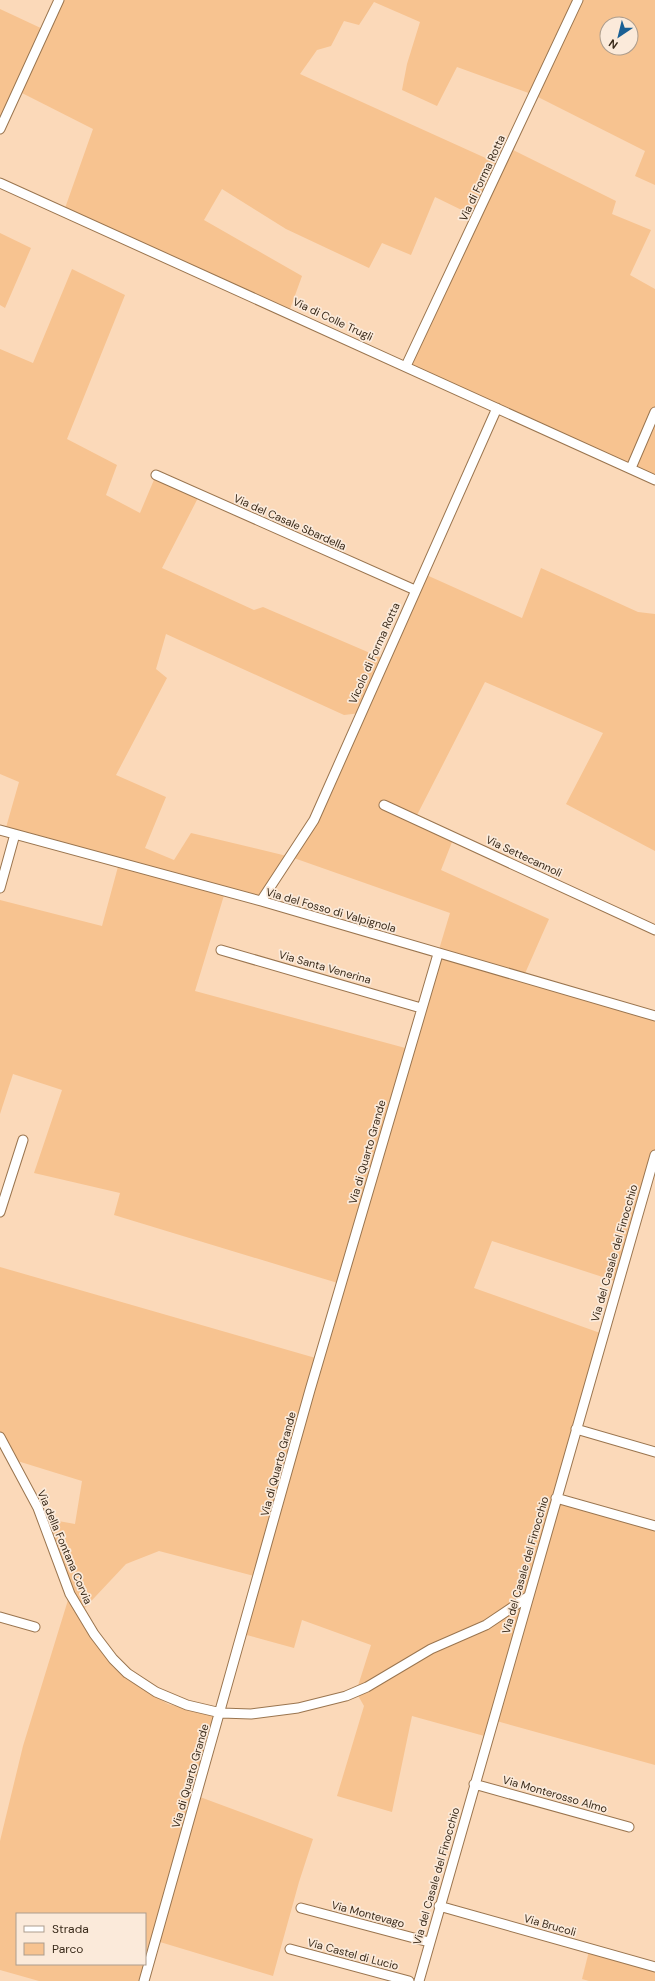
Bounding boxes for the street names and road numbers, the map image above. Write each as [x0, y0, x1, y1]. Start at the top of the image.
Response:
street label: Via di Forma Rotta [456, 133, 508, 223]
street label: Via di Colle Trugli [291, 294, 375, 344]
street label: Via del Casale Sbardella [232, 491, 348, 553]
street label: Vicolo di Forma Rotta [345, 600, 403, 706]
street label: Via Settecannoli [484, 832, 564, 880]
street label: Via del Fosso di Valpignola [264, 885, 398, 935]
street label: Via Santa Venerina [277, 947, 373, 987]
street label: Via di Quarto Grande [345, 1098, 389, 1206]
street label: Via del Casale del Finocchio [588, 1183, 640, 1323]
street label: Via di Quarto Grande [257, 1410, 299, 1518]
street label: Via della Fontana Corvia [35, 1488, 95, 1606]
street label: Via del Casale del Finocchio [499, 1495, 551, 1635]
street label: Via di Quarto Grande [168, 1722, 212, 1830]
street label: Via Monterosso Almo [501, 1772, 609, 1816]
street label: Via del Casale del Finocchio [410, 1806, 462, 1946]
street label: Via Montevago [330, 1898, 406, 1930]
street label: Via Brucoli [522, 1911, 578, 1939]
street label: Via Castel di Lucio [306, 1935, 400, 1973]

